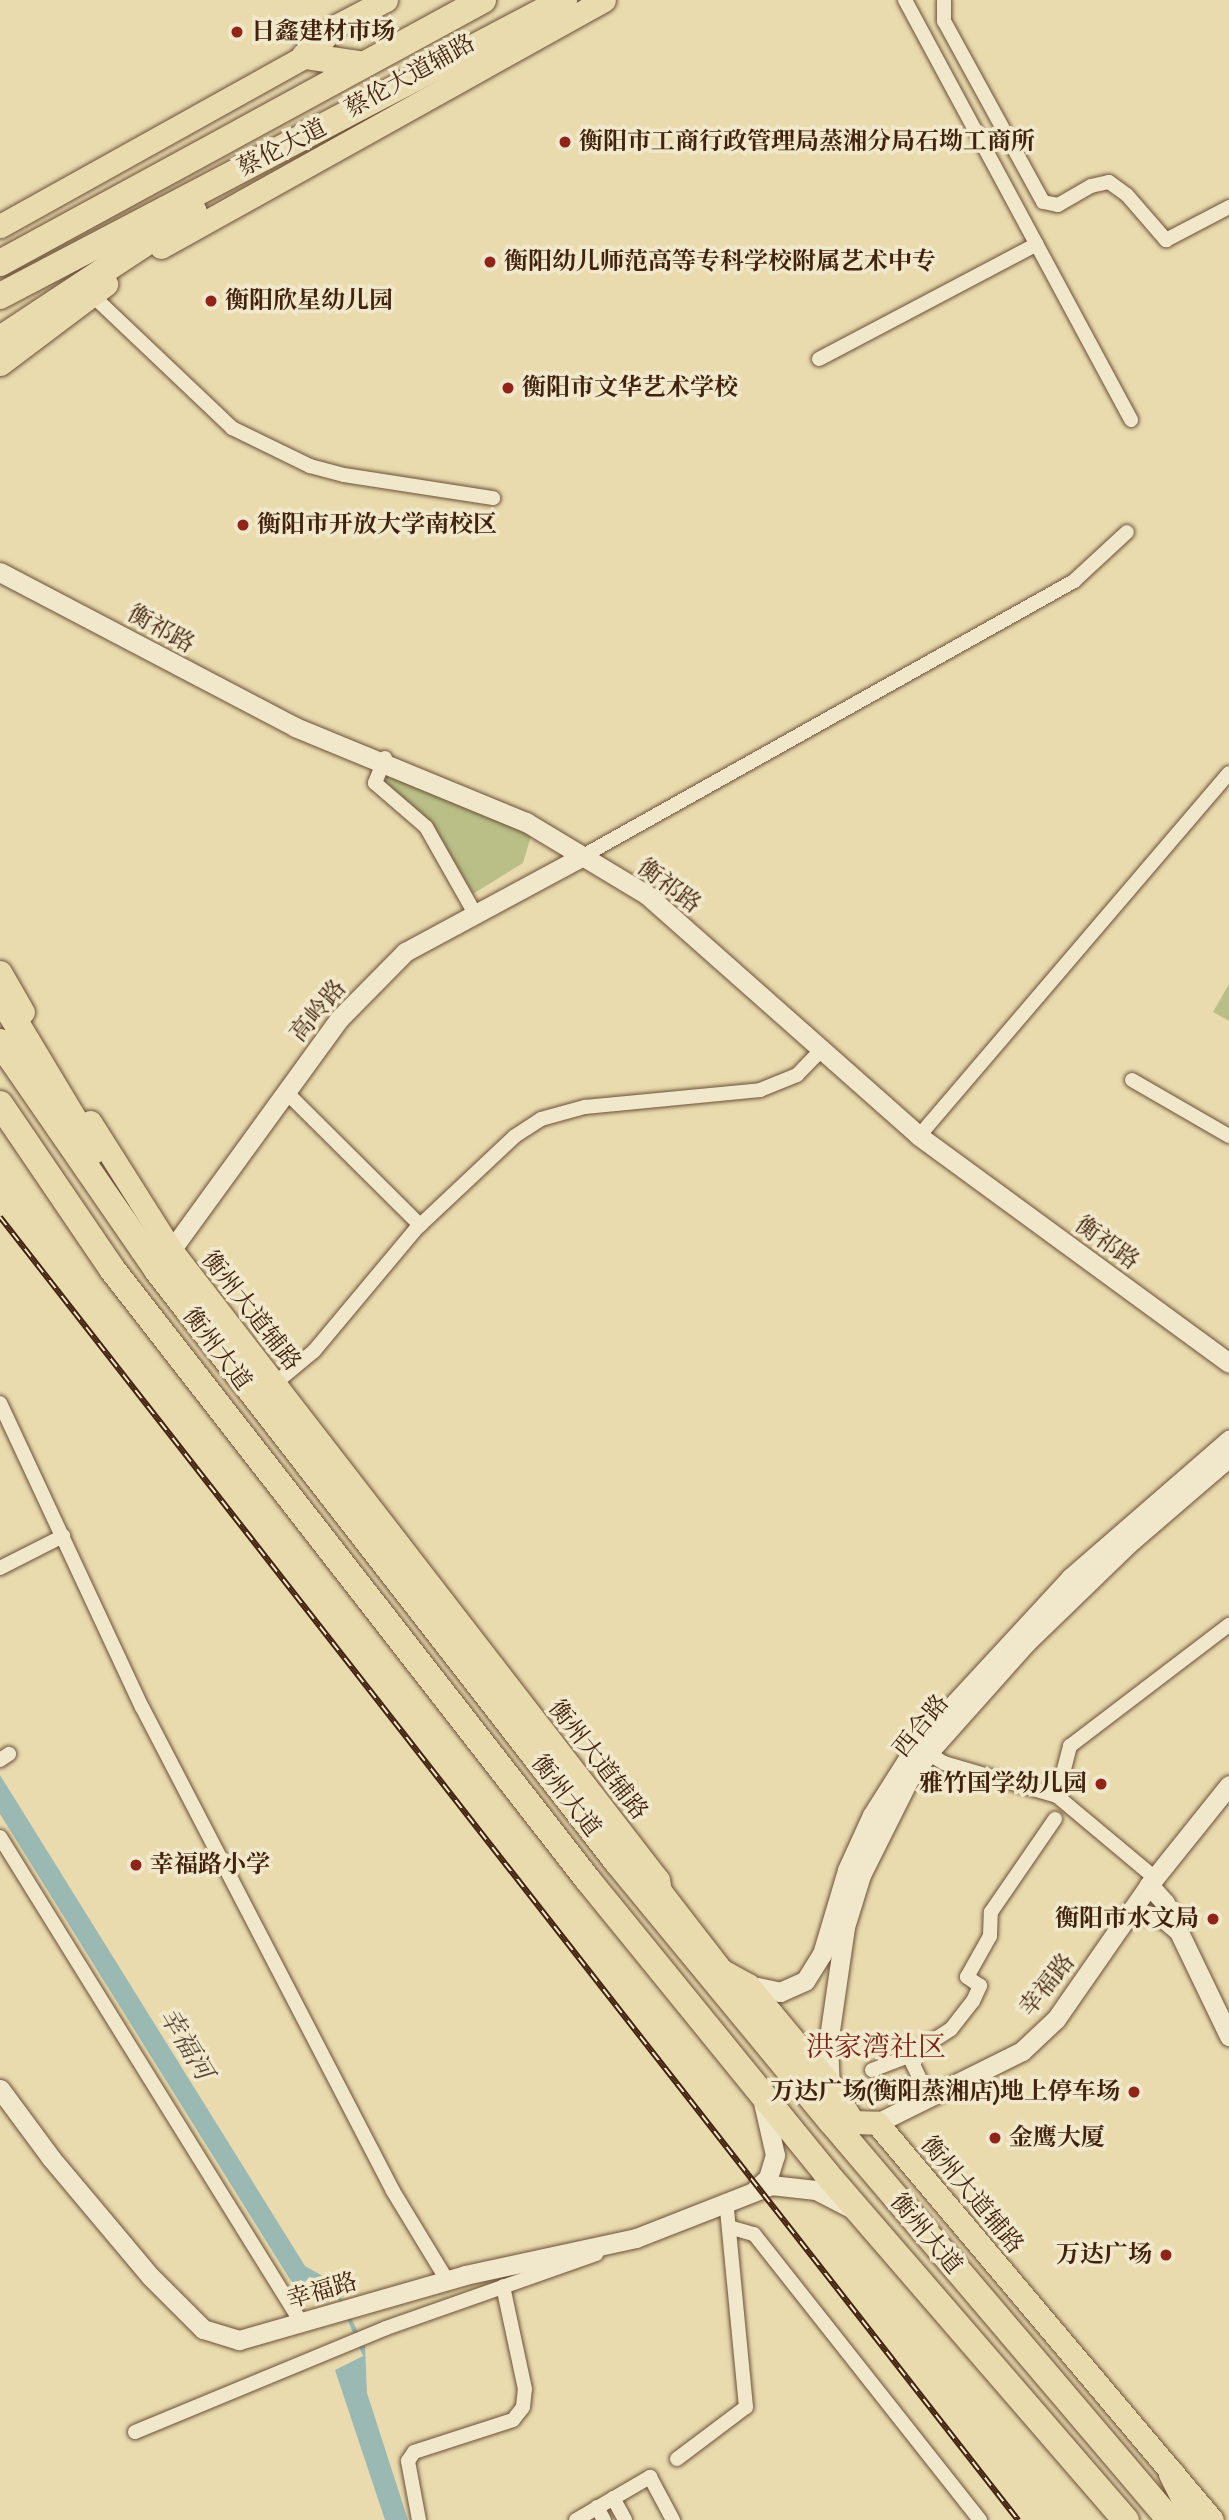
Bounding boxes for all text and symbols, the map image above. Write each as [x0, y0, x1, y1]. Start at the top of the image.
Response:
place label: 日鑫建材市场 [251, 18, 395, 46]
marker: 日鑫建材市场 [229, 24, 245, 40]
street label: 蔡伦大道辅路 [340, 28, 480, 124]
street label: 蔡伦大道 [233, 113, 331, 183]
place label: 衡阳市工商行政管理局蒸湘分局石坳工商所 [579, 128, 1035, 156]
marker: 衡阳市工商行政管理局蒸湘分局石坳工商所 [557, 134, 573, 150]
place label: 衡阳幼儿师范高等专科学校附属艺术中专 [504, 248, 936, 276]
marker: 衡阳幼儿师范高等专科学校附属艺术中专 [482, 254, 498, 270]
place label: 衡阳欣星幼儿园 [225, 287, 393, 315]
marker: 衡阳欣星幼儿园 [203, 293, 219, 309]
place label: 衡阳市文华艺术学校 [522, 374, 738, 402]
marker: 衡阳市文华艺术学校 [500, 380, 516, 396]
place label: 衡阳市开放大学南校区 [257, 511, 497, 539]
marker: 衡阳市开放大学南校区 [235, 517, 251, 533]
street label: 衡祁路 [123, 599, 199, 659]
street label: 衡祁路 [632, 853, 706, 919]
street label: 高岭路 [284, 974, 352, 1048]
street label: 衡祁路 [1069, 1210, 1145, 1276]
street label: 衡州大道辅路 [195, 1245, 307, 1377]
street label: 衡州大道 [177, 1302, 257, 1396]
street label: 西合路 [887, 1689, 955, 1763]
street label: 衡州大道辅路 [542, 1694, 654, 1826]
street label: 衡州大道 [525, 1749, 607, 1843]
place label: 雅竹国学幼儿园 [919, 1770, 1087, 1798]
marker: 雅竹国学幼儿园 [1093, 1776, 1109, 1792]
place label: 幸福路小学 [150, 1851, 270, 1879]
marker: 幸福路小学 [128, 1857, 144, 1873]
place label: 衡阳市水文局 [1055, 1905, 1199, 1933]
marker: 衡阳市水文局 [1205, 1911, 1221, 1927]
street label: 幸福路 [1013, 1948, 1081, 2022]
water label: 幸福河 [153, 2003, 219, 2085]
district label: 洪家湾社区 [806, 2030, 946, 2064]
place label: 万达广场(衡阳蒸湘店)地上停车场 [771, 2078, 1120, 2106]
marker: 万达广场(衡阳蒸湘店)地上停车场 [1126, 2084, 1142, 2100]
place label: 金鹰大厦 [1009, 2124, 1105, 2152]
marker: 金鹰大厦 [987, 2130, 1003, 2146]
street label: 衡州大道辅路 [915, 2131, 1029, 2259]
street label: 衡州大道 [884, 2188, 968, 2280]
place label: 万达广场 [1056, 2241, 1152, 2269]
marker: 万达广场 [1158, 2247, 1174, 2263]
street label: 幸福路 [283, 2267, 361, 2315]

